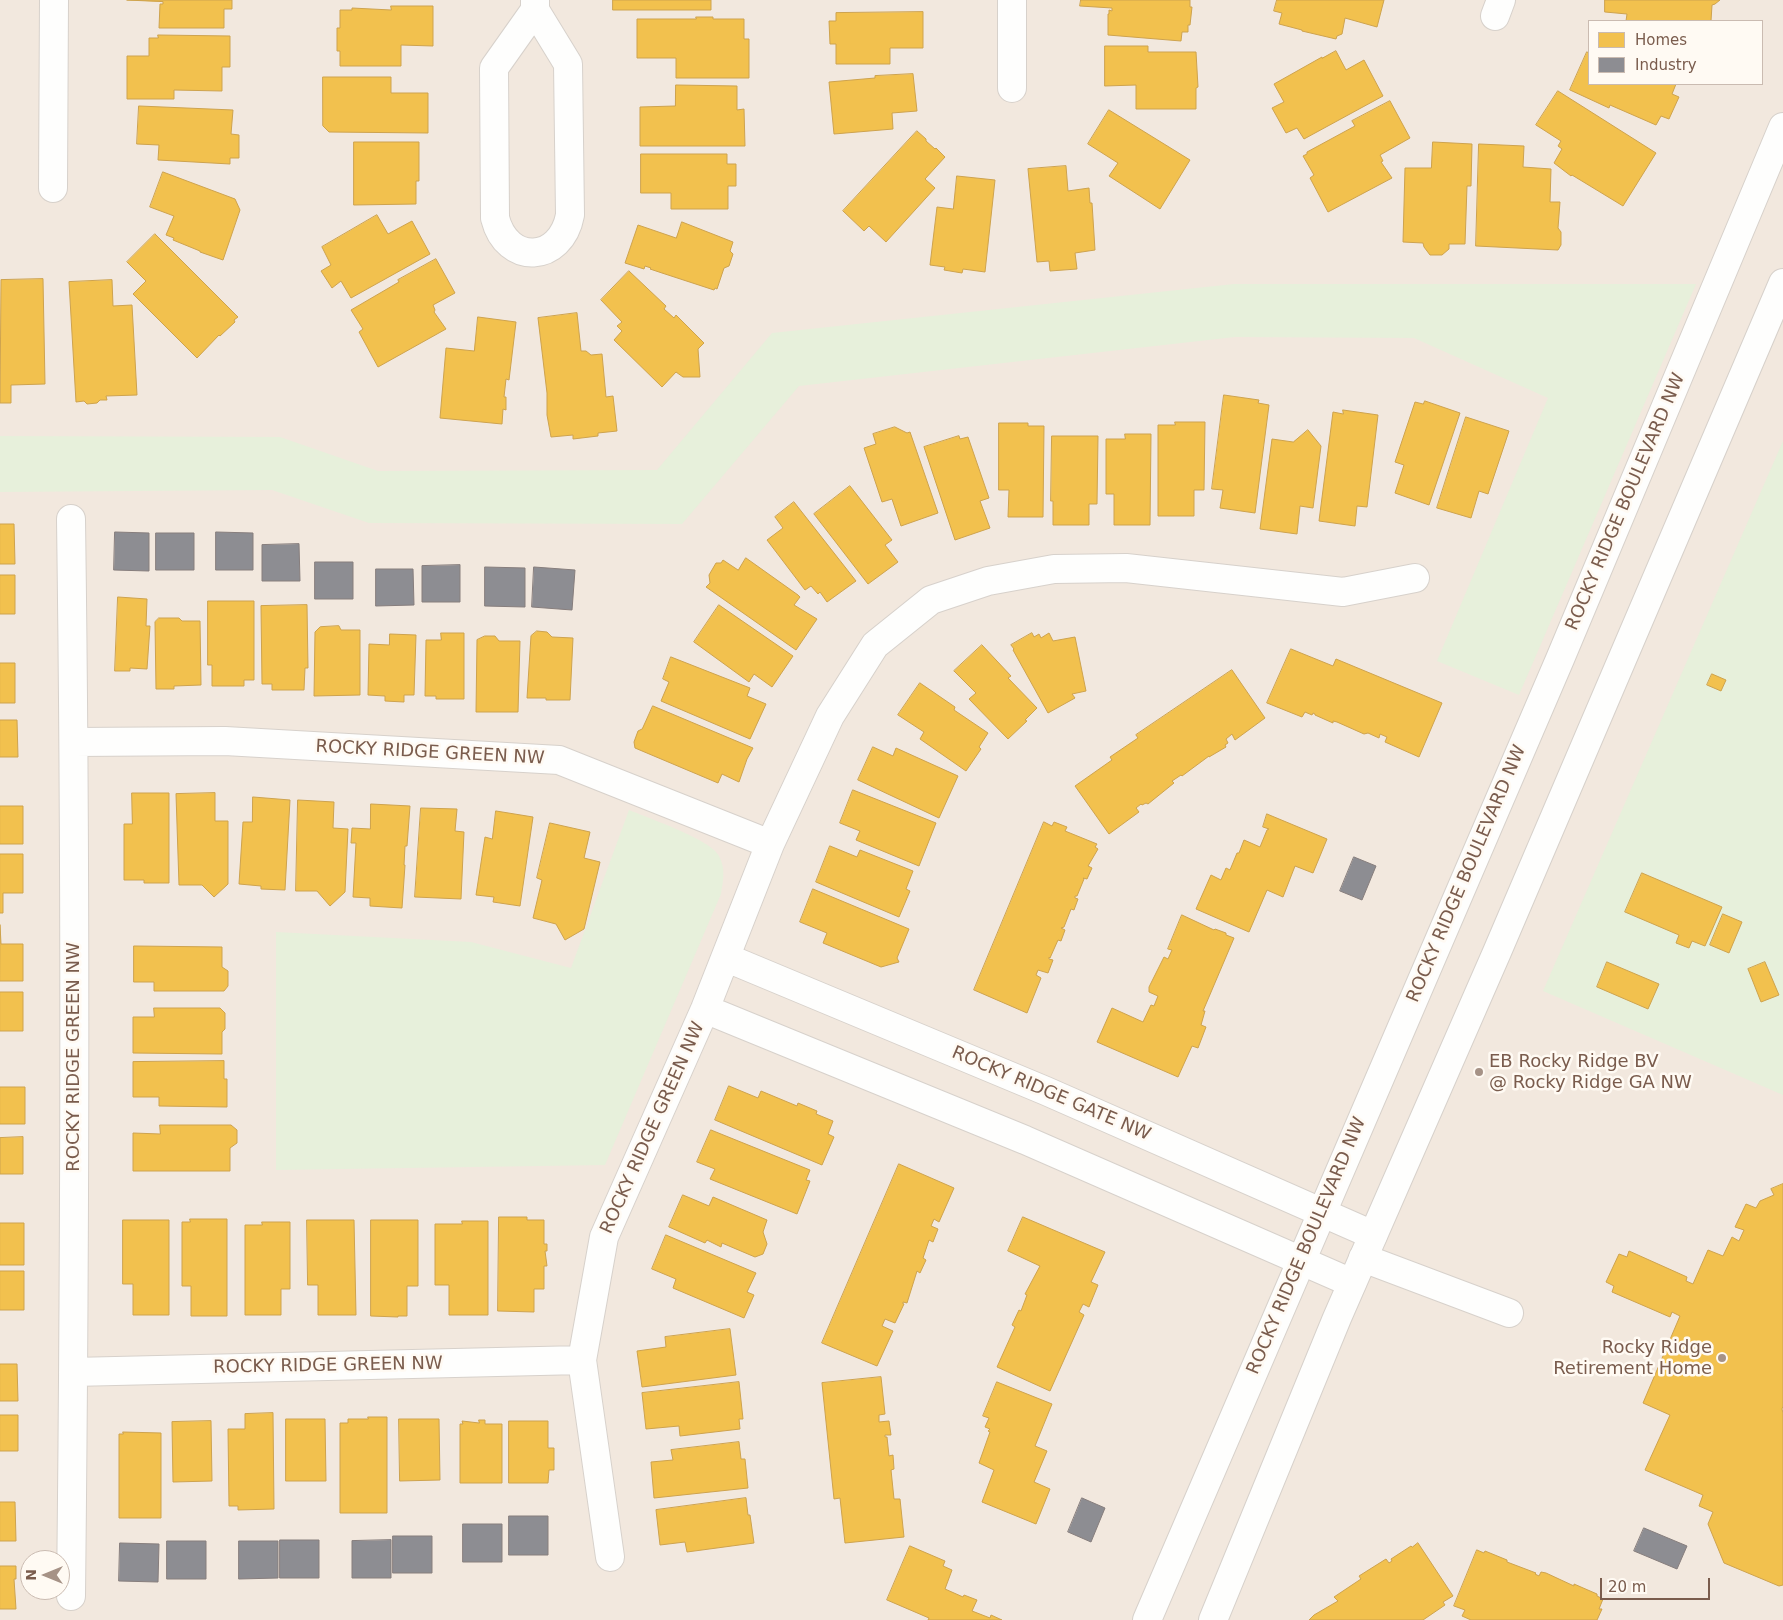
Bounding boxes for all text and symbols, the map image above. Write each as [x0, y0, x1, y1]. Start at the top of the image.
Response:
legend [1588, 20, 1763, 85]
text: Homes [1635, 31, 1687, 49]
text: Industry [1635, 56, 1697, 74]
street label: ROCKY RIDGE BOULEVARD NW [1562, 370, 1690, 634]
street label: ROCKY RIDGE GREEN NW [315, 736, 545, 770]
street label: ROCKY RIDGE BOULEVARD NW [1403, 742, 1531, 1006]
street label: ROCKY RIDGE GREEN NW [63, 942, 85, 1172]
street label: ROCKY RIDGE GREEN NW [596, 1019, 710, 1237]
street label: ROCKY RIDGE GATE NW [948, 1042, 1154, 1146]
place label: EB Rocky Ridge BV @ Rocky Ridge GA NW [1489, 1051, 1692, 1094]
marker: EB Rocky Ridge BV @ Rocky Ridge GA NW [1473, 1066, 1485, 1078]
street label: ROCKY RIDGE BOULEVARD NW [1243, 1114, 1371, 1378]
place label: Rocky Ridge Retirement Home [1553, 1337, 1712, 1380]
marker: Rocky Ridge Retirement Home [1716, 1352, 1728, 1364]
street label: ROCKY RIDGE GREEN NW [213, 1353, 443, 1379]
north arrow [20, 1550, 70, 1600]
scale bar [1603, 1568, 1713, 1600]
text: N [23, 1569, 39, 1581]
text: 20 m [1608, 1578, 1646, 1596]

